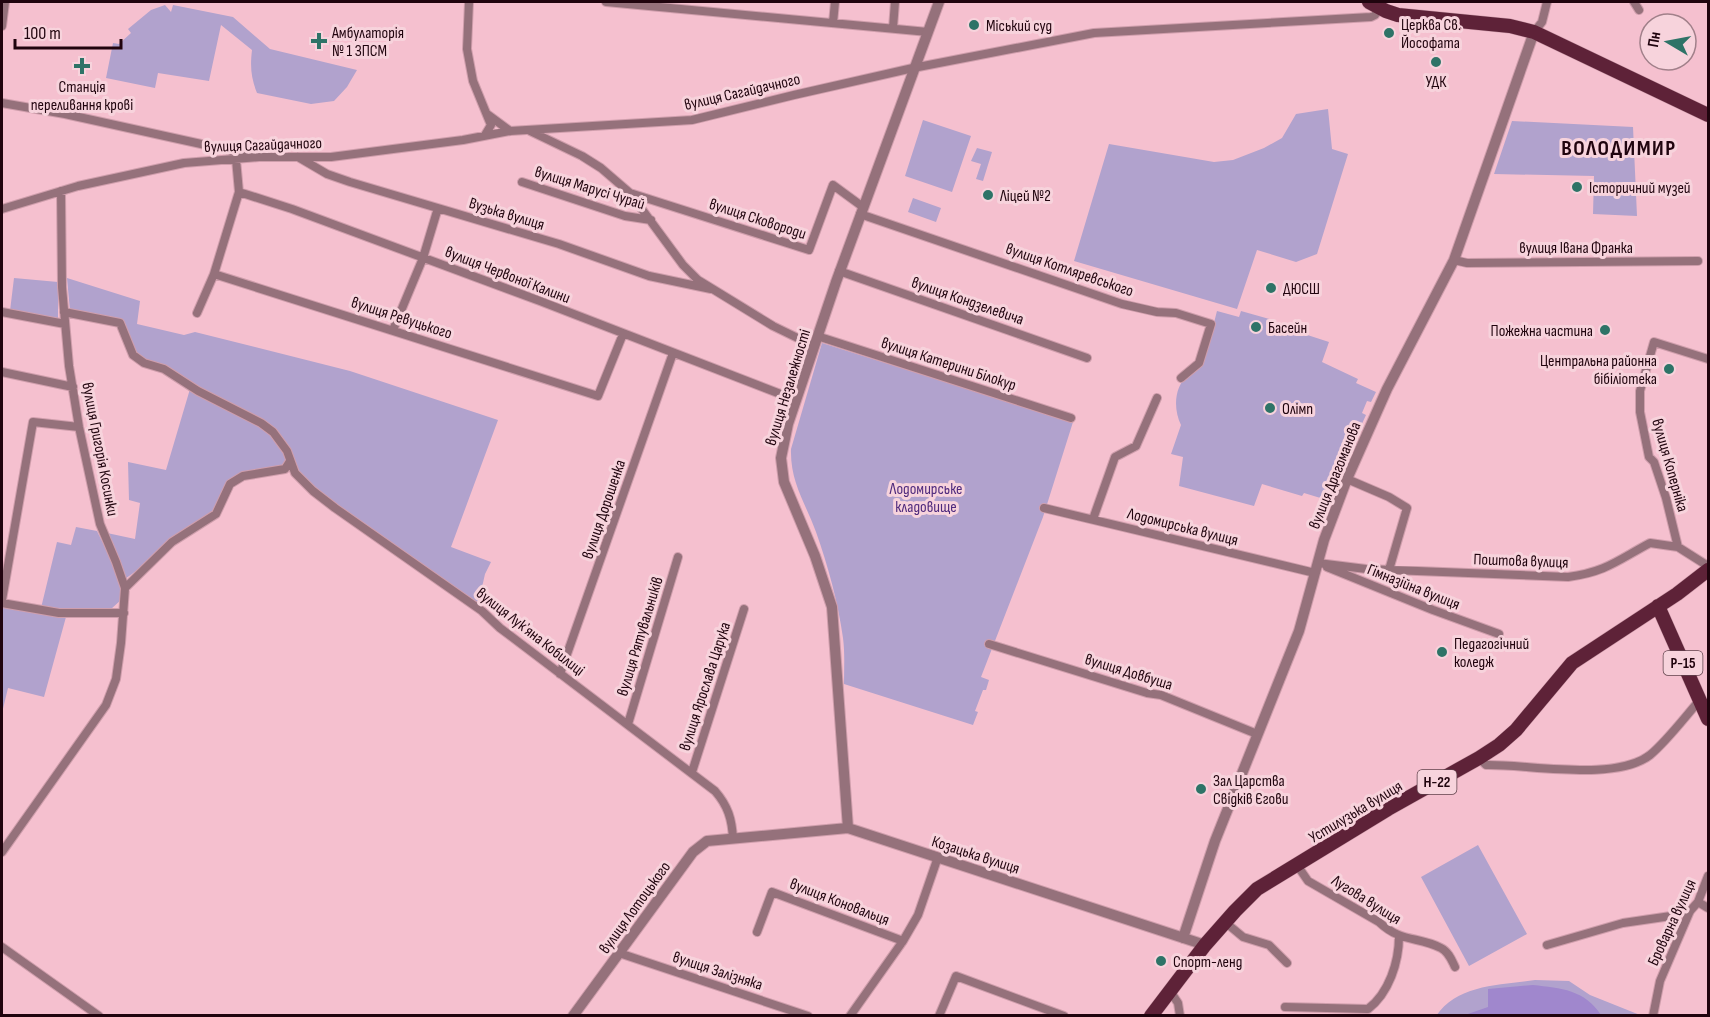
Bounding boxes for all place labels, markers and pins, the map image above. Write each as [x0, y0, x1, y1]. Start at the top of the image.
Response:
place label: Церква Св. Йософата [1401, 16, 1461, 53]
place label: Міський суд [986, 17, 1052, 36]
marker: Міський суд [967, 18, 981, 32]
place label: Амбулаторія № 1 ЗПСМ [331, 24, 404, 61]
marker: Церква Св. Йософата [1382, 26, 1396, 40]
marker: Амбулаторія № 1 ЗПСМ [310, 32, 328, 50]
marker: УДК [1429, 55, 1443, 69]
marker: Станція переливання крові [73, 57, 91, 75]
place label: УДК [1426, 73, 1447, 92]
place label: Станція переливання крові [31, 78, 133, 115]
place label: Історичний музей [1589, 179, 1691, 198]
marker: Історичний музей [1570, 180, 1584, 194]
place label: Ліцей №2 [999, 187, 1051, 206]
marker: Ліцей №2 [981, 188, 995, 202]
place label: ДЮСШ [1283, 280, 1320, 299]
marker: ДЮСШ [1264, 281, 1278, 295]
place label: Басейн [1268, 319, 1307, 338]
marker: Басейн [1249, 320, 1263, 334]
place label: Пожежна частина [1491, 322, 1593, 341]
marker: Пожежна частина [1598, 323, 1612, 337]
place label: Центральна районна бібіліотека [1540, 352, 1657, 389]
marker: Центральна районна бібіліотека [1662, 362, 1676, 376]
place label: Олімп [1282, 400, 1313, 419]
marker: Олімп [1263, 401, 1277, 415]
place label: Педагогічний коледж [1454, 635, 1529, 672]
marker: Педагогічний коледж [1435, 645, 1449, 659]
place label: Зал Царства Свідків Єгови [1213, 772, 1289, 809]
marker: Зал Царства Свідків Єгови [1194, 782, 1208, 796]
place label: Спорт-ленд [1173, 953, 1242, 972]
marker: Спорт-ленд [1154, 954, 1168, 968]

